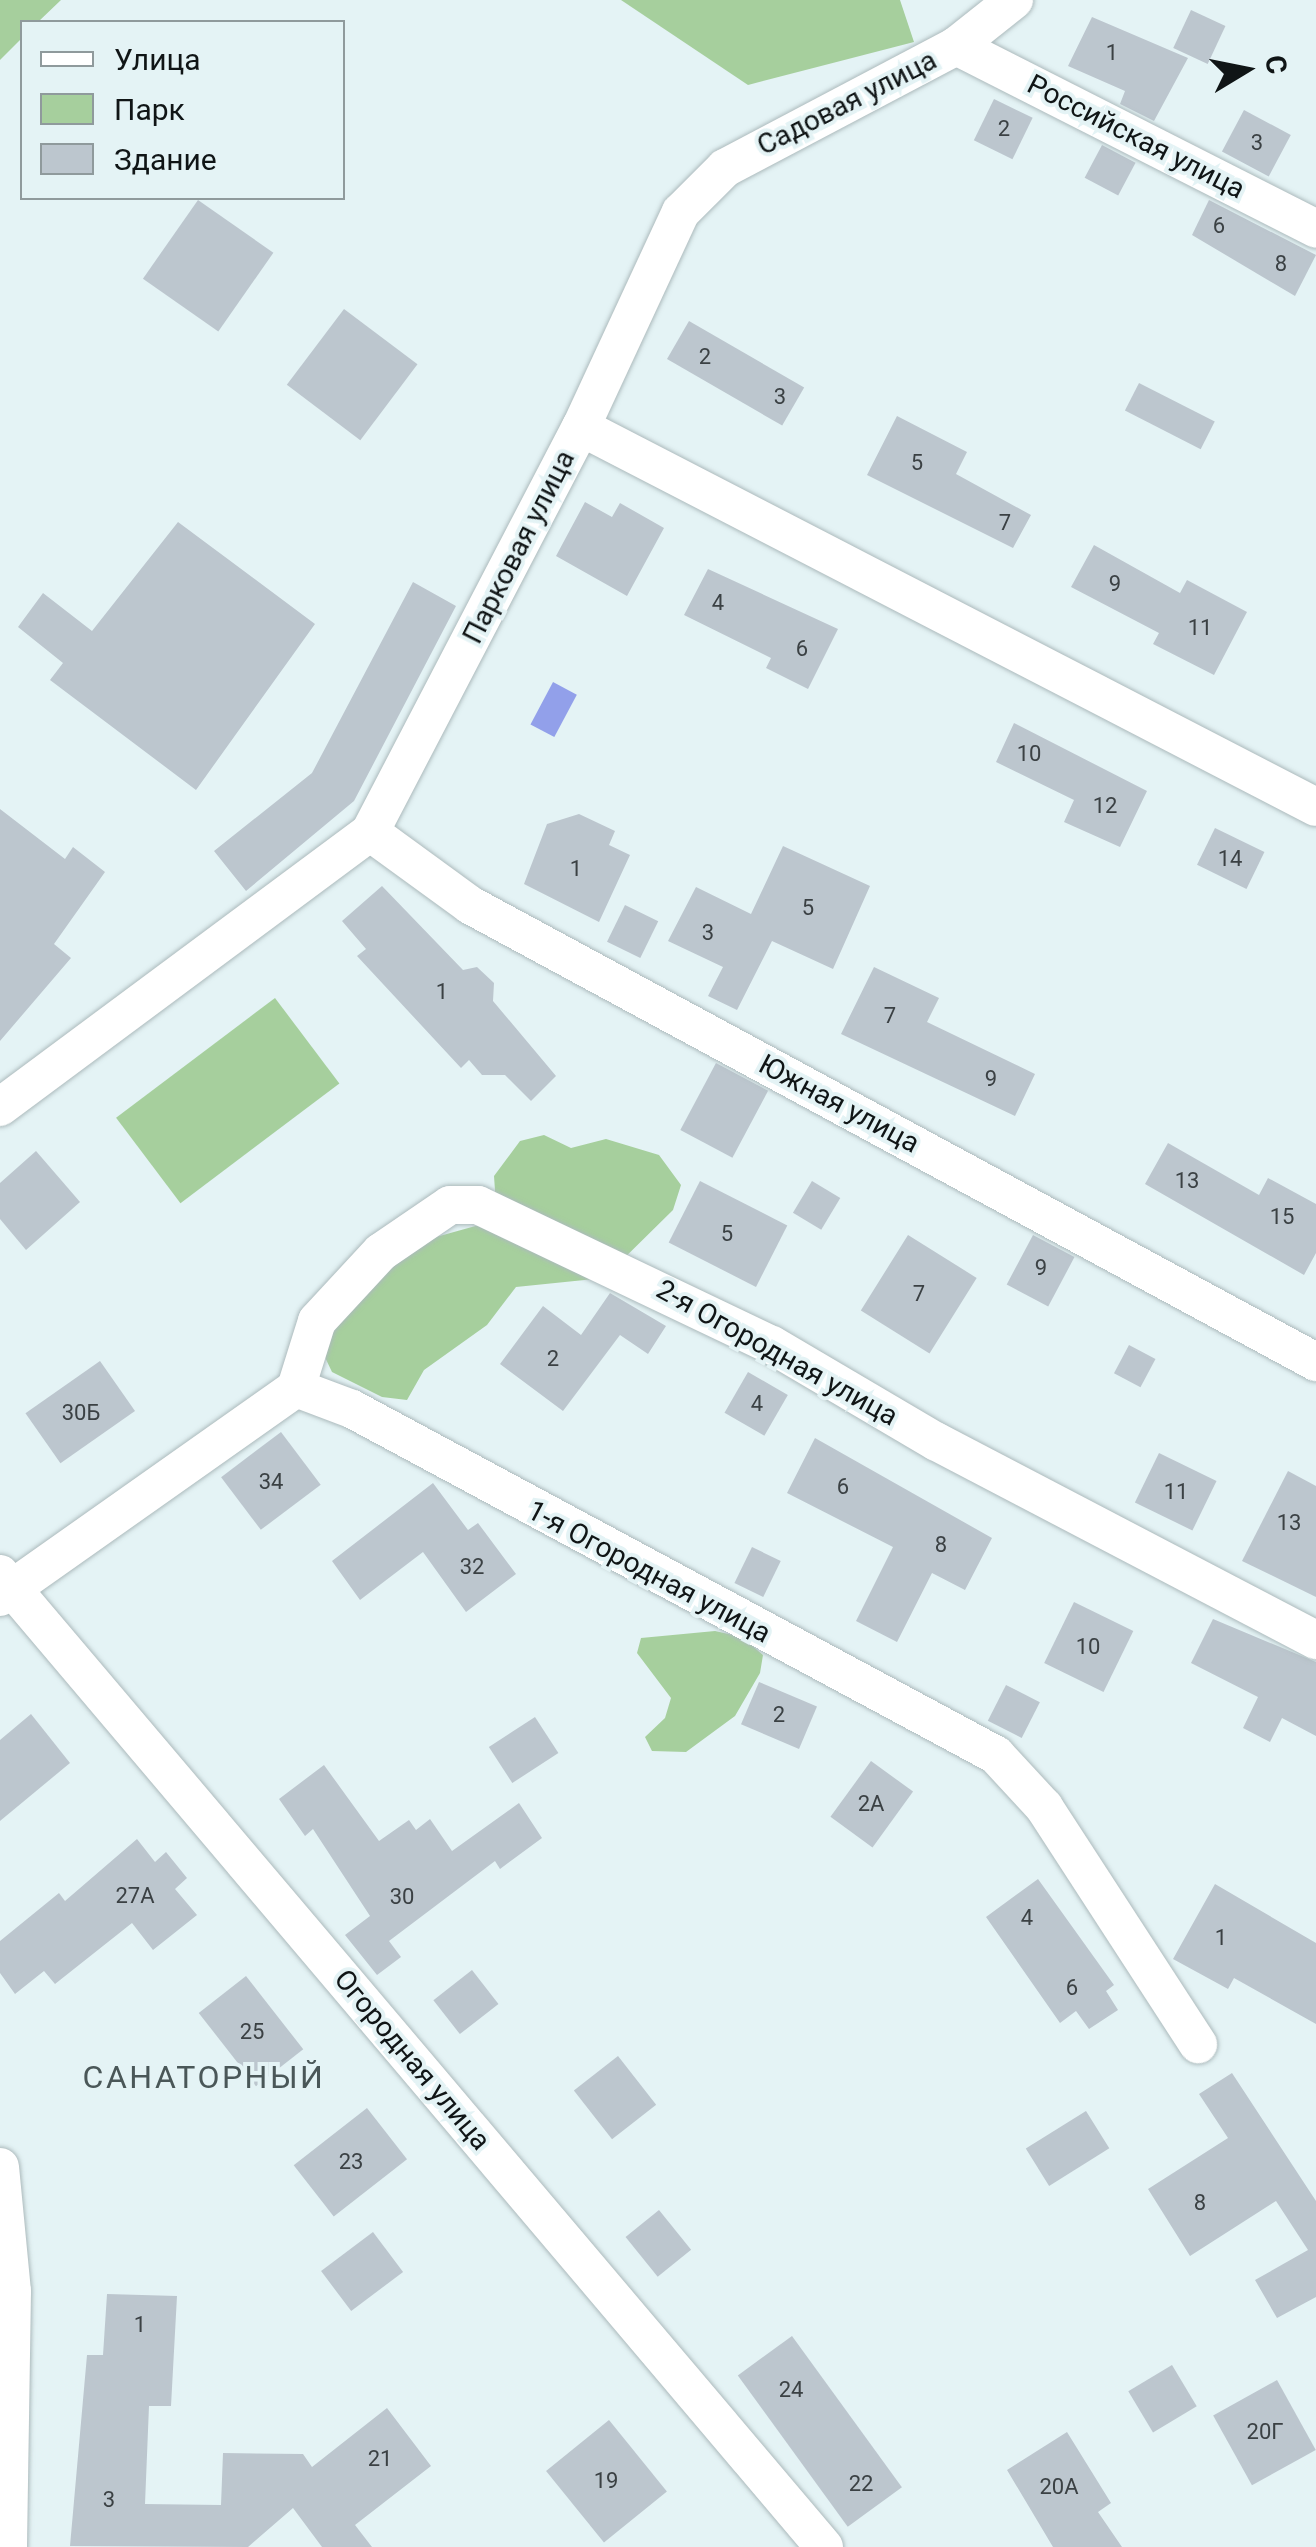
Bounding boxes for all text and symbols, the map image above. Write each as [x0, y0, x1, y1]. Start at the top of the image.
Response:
legend [20, 20, 345, 200]
north arrow [1196, 20, 1296, 120]
house number: 1 [1106, 40, 1118, 66]
text: Улица [114, 42, 201, 77]
street label: Садовая улица [752, 43, 942, 163]
text: С [1258, 53, 1294, 77]
street label: Российская улица [1022, 68, 1250, 206]
text: Парк [114, 92, 185, 127]
house number: 2 [998, 116, 1010, 142]
house number: 3 [1251, 130, 1263, 156]
text: Здание [114, 142, 217, 177]
house number: 6 [1213, 213, 1225, 239]
house number: 8 [1275, 251, 1287, 277]
house number: 2 [699, 344, 711, 370]
house number: 3 [774, 384, 786, 410]
street label: Парковая улица [456, 445, 582, 649]
house number: 5 [911, 450, 923, 476]
house number: 7 [999, 510, 1011, 536]
house number: 9 [1109, 571, 1121, 597]
house number: 4 [712, 590, 724, 616]
house number: 11 [1188, 615, 1212, 641]
house number: 6 [796, 636, 808, 662]
house number: 10 [1017, 741, 1041, 767]
house number: 12 [1093, 793, 1117, 819]
house number: 14 [1218, 846, 1242, 872]
house number: 1 [570, 856, 582, 882]
house number: 5 [802, 895, 814, 921]
house number: 3 [702, 920, 714, 946]
house number: 1 [436, 979, 448, 1005]
house number: 7 [884, 1003, 896, 1029]
street label: Южная улица [753, 1048, 925, 1160]
house number: 9 [985, 1066, 997, 1092]
house number: 13 [1175, 1168, 1199, 1194]
house number: 15 [1270, 1204, 1294, 1230]
house number: 5 [721, 1221, 733, 1247]
house number: 9 [1035, 1255, 1047, 1281]
street label: 2-я Огородная улица [650, 1273, 904, 1433]
house number: 7 [913, 1281, 925, 1307]
house number: 2 [547, 1346, 559, 1372]
house number: 4 [751, 1391, 763, 1417]
house number: 30Б [62, 1400, 100, 1426]
house number: 34 [259, 1469, 283, 1495]
house number: 6 [837, 1474, 849, 1500]
house number: 11 [1164, 1479, 1188, 1505]
street label: 1-я Огородная улица [522, 1494, 776, 1650]
house number: 13 [1277, 1510, 1301, 1536]
house number: 8 [935, 1532, 947, 1558]
house number: 32 [460, 1554, 484, 1580]
house number: 10 [1076, 1634, 1100, 1660]
house number: 2 [773, 1702, 785, 1728]
house number: 2А [858, 1791, 884, 1817]
house number: 27А [115, 1883, 155, 1909]
house number: 30 [390, 1884, 414, 1910]
house number: 4 [1021, 1905, 1033, 1931]
house number: 1 [1215, 1925, 1227, 1951]
street label: Огородная улица [327, 1963, 497, 2157]
house number: 6 [1066, 1975, 1078, 2001]
house number: 25 [240, 2019, 264, 2045]
district label: САНАТОРНЫЙ [83, 2058, 325, 2096]
house number: 23 [339, 2149, 363, 2175]
house number: 8 [1194, 2190, 1206, 2216]
house number: 1 [134, 2312, 146, 2338]
house number: 24 [779, 2377, 803, 2403]
house number: 20Г [1247, 2419, 1283, 2445]
house number: 21 [368, 2446, 392, 2472]
house number: 19 [594, 2468, 618, 2494]
house number: 22 [849, 2471, 873, 2497]
house number: 20А [1039, 2474, 1079, 2500]
house number: 3 [103, 2487, 115, 2513]

